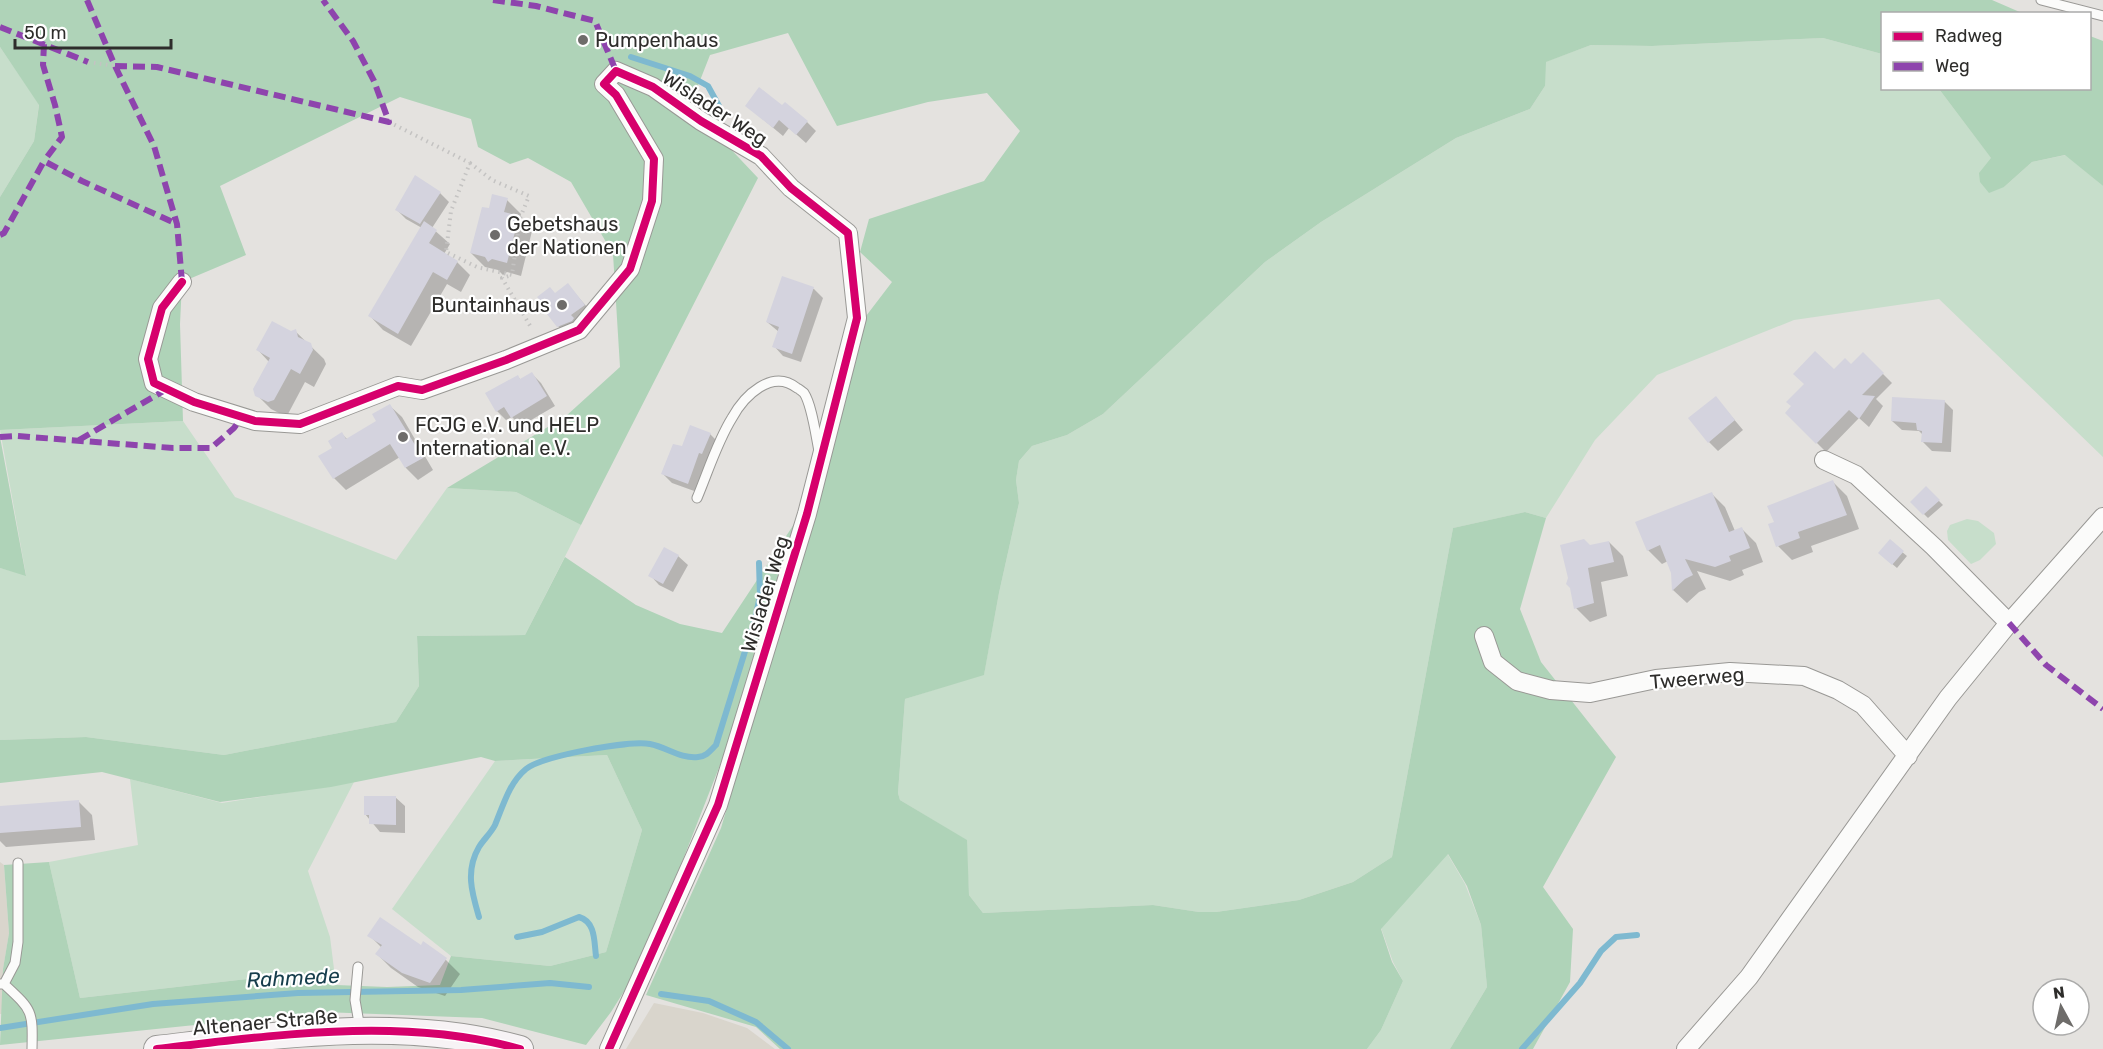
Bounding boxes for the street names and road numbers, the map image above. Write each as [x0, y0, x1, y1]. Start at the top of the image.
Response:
street label: Wislader Weg [658, 65, 772, 151]
street label: Wislader Weg [736, 533, 794, 655]
street label: Tweerweg [1649, 662, 1745, 694]
street label: Altenaer Straße [192, 1004, 338, 1040]

